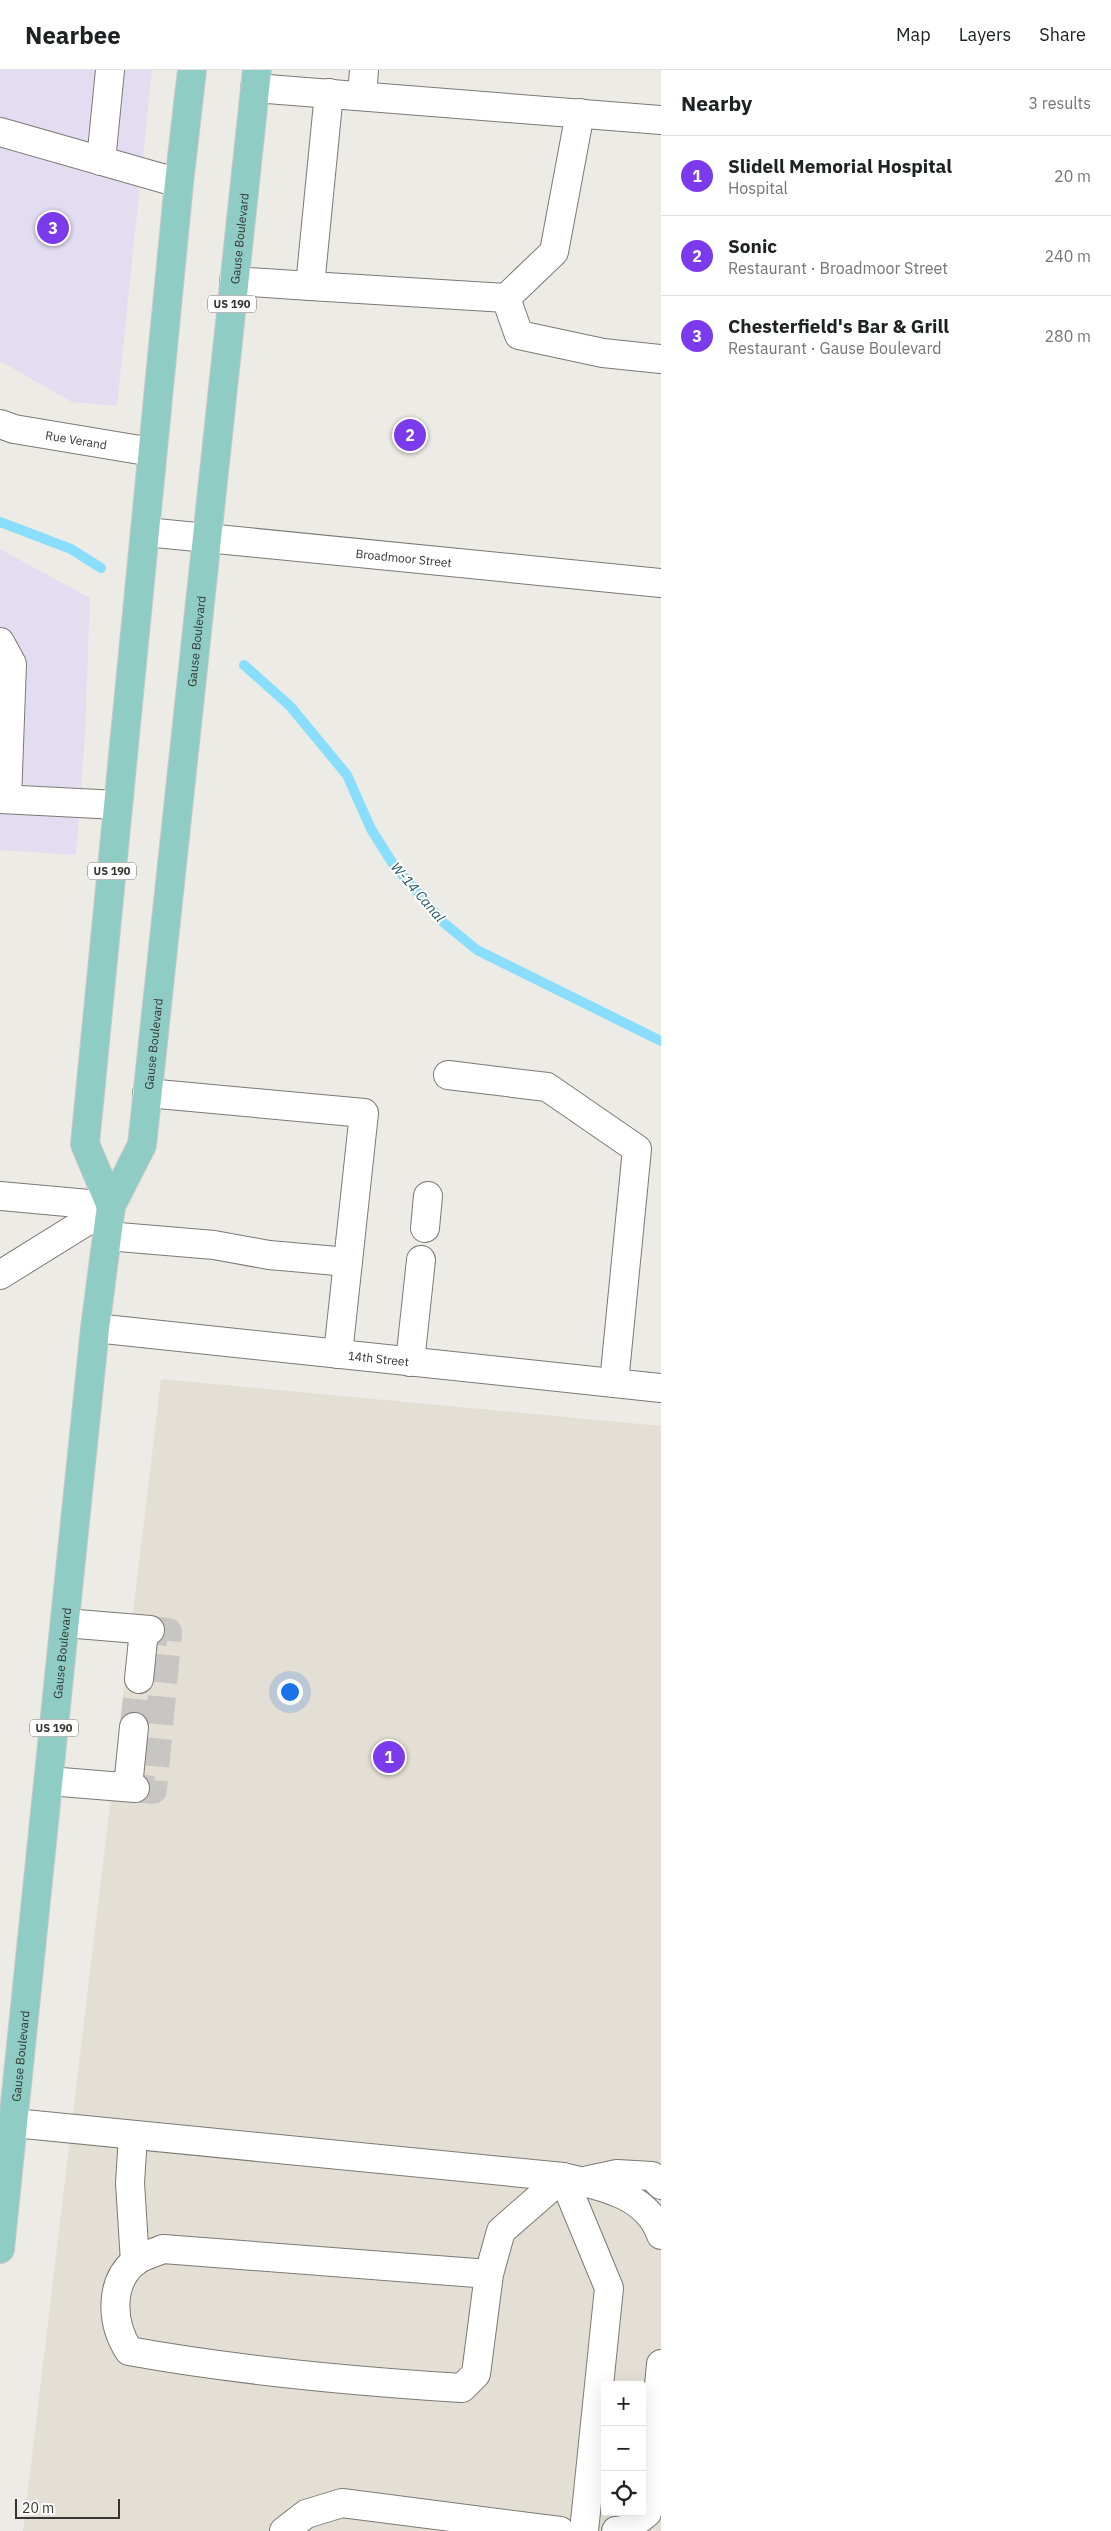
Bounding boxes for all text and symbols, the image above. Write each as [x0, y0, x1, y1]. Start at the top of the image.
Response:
text: Nearbee [25, 19, 121, 51]
text: Map [896, 23, 931, 46]
text: Layers [959, 23, 1011, 46]
text: Share [1039, 23, 1086, 46]
text: Nearby [681, 89, 752, 117]
text: 3 results [1028, 93, 1091, 113]
text: Slidell Memorial Hospital [728, 154, 952, 178]
text: 1 [692, 166, 702, 186]
text: 20 m [1054, 166, 1091, 186]
text: Hospital [728, 178, 788, 198]
street label: Gause Boulevard [227, 192, 251, 285]
pin: 3 [37, 209, 69, 247]
text: Sonic [728, 234, 777, 258]
text: 2 [692, 246, 702, 266]
text: 240 m [1044, 246, 1091, 266]
text: Restaurant · Broadmoor Street [728, 258, 948, 278]
road number: US 190 [208, 295, 256, 312]
text: Chesterfield's Bar & Grill [728, 314, 949, 338]
text: 3 [692, 326, 702, 346]
text: 280 m [1044, 326, 1091, 346]
text: Restaurant · Gause Boulevard [728, 338, 941, 358]
pin: 2 [394, 416, 426, 454]
street label: Rue Verand [44, 427, 108, 452]
street label: Broadmoor Street [355, 545, 452, 570]
street label: Gause Boulevard [184, 595, 208, 688]
water label: W-14 Canal [387, 858, 449, 926]
road number: US 190 [88, 862, 136, 879]
street label: Gause Boulevard [140, 998, 165, 1090]
street label: 14th Street [347, 1347, 410, 1369]
street label: Gause Boulevard [49, 1607, 74, 1699]
your location [277, 1679, 303, 1705]
road number: US 190 [30, 1720, 78, 1736]
pin: 1 [373, 1738, 405, 1776]
street label: Gause Boulevard [8, 2010, 32, 2102]
map controls [601, 2381, 646, 2516]
button: + [601, 2381, 646, 2426]
button: − [601, 2426, 646, 2471]
button: locate [601, 2471, 646, 2516]
scale bar [15, 2496, 120, 2519]
text: 20 m [22, 2499, 54, 2517]

